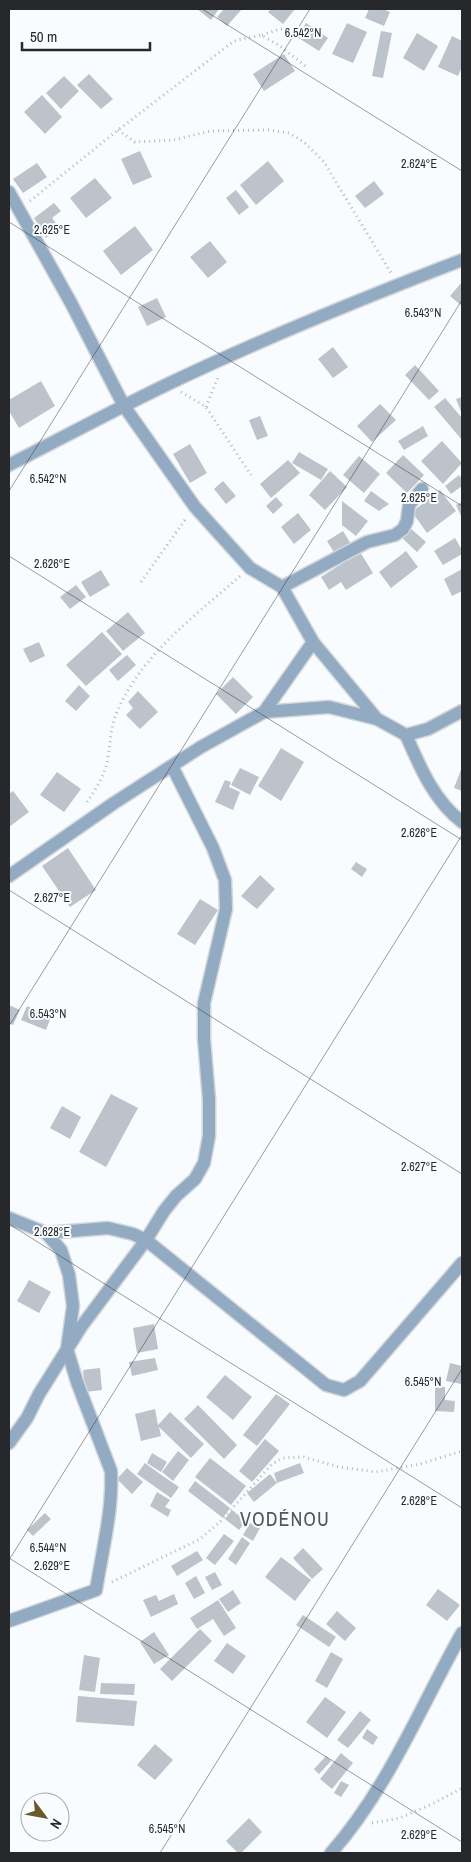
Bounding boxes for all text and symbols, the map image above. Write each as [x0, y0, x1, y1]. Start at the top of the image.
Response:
scale bar [22, 20, 150, 52]
text: 6.542°N [285, 25, 321, 41]
text: 50 m [30, 26, 57, 47]
text: 2.624°E [401, 156, 437, 172]
text: 2.625°E [34, 222, 70, 238]
text: 6.543°N [405, 305, 441, 321]
text: 6.542°N [30, 471, 66, 487]
text: 2.625°E [401, 490, 437, 506]
text: 2.626°E [34, 556, 70, 572]
text: 2.626°E [401, 825, 437, 841]
text: 2.627°E [34, 890, 70, 906]
text: 6.543°N [30, 1006, 66, 1022]
text: 2.627°E [401, 1159, 437, 1175]
text: 2.628°E [34, 1224, 70, 1240]
text: 6.545°N [405, 1374, 441, 1390]
text: 2.628°E [401, 1493, 437, 1509]
district label: VODÉNOU [240, 1505, 330, 1532]
text: 6.544°N [30, 1540, 66, 1556]
text: 2.629°E [34, 1558, 70, 1574]
north arrow [20, 1792, 70, 1842]
text: N [46, 1816, 66, 1832]
text: 6.545°N [149, 1821, 185, 1837]
text: 2.629°E [401, 1827, 437, 1843]

